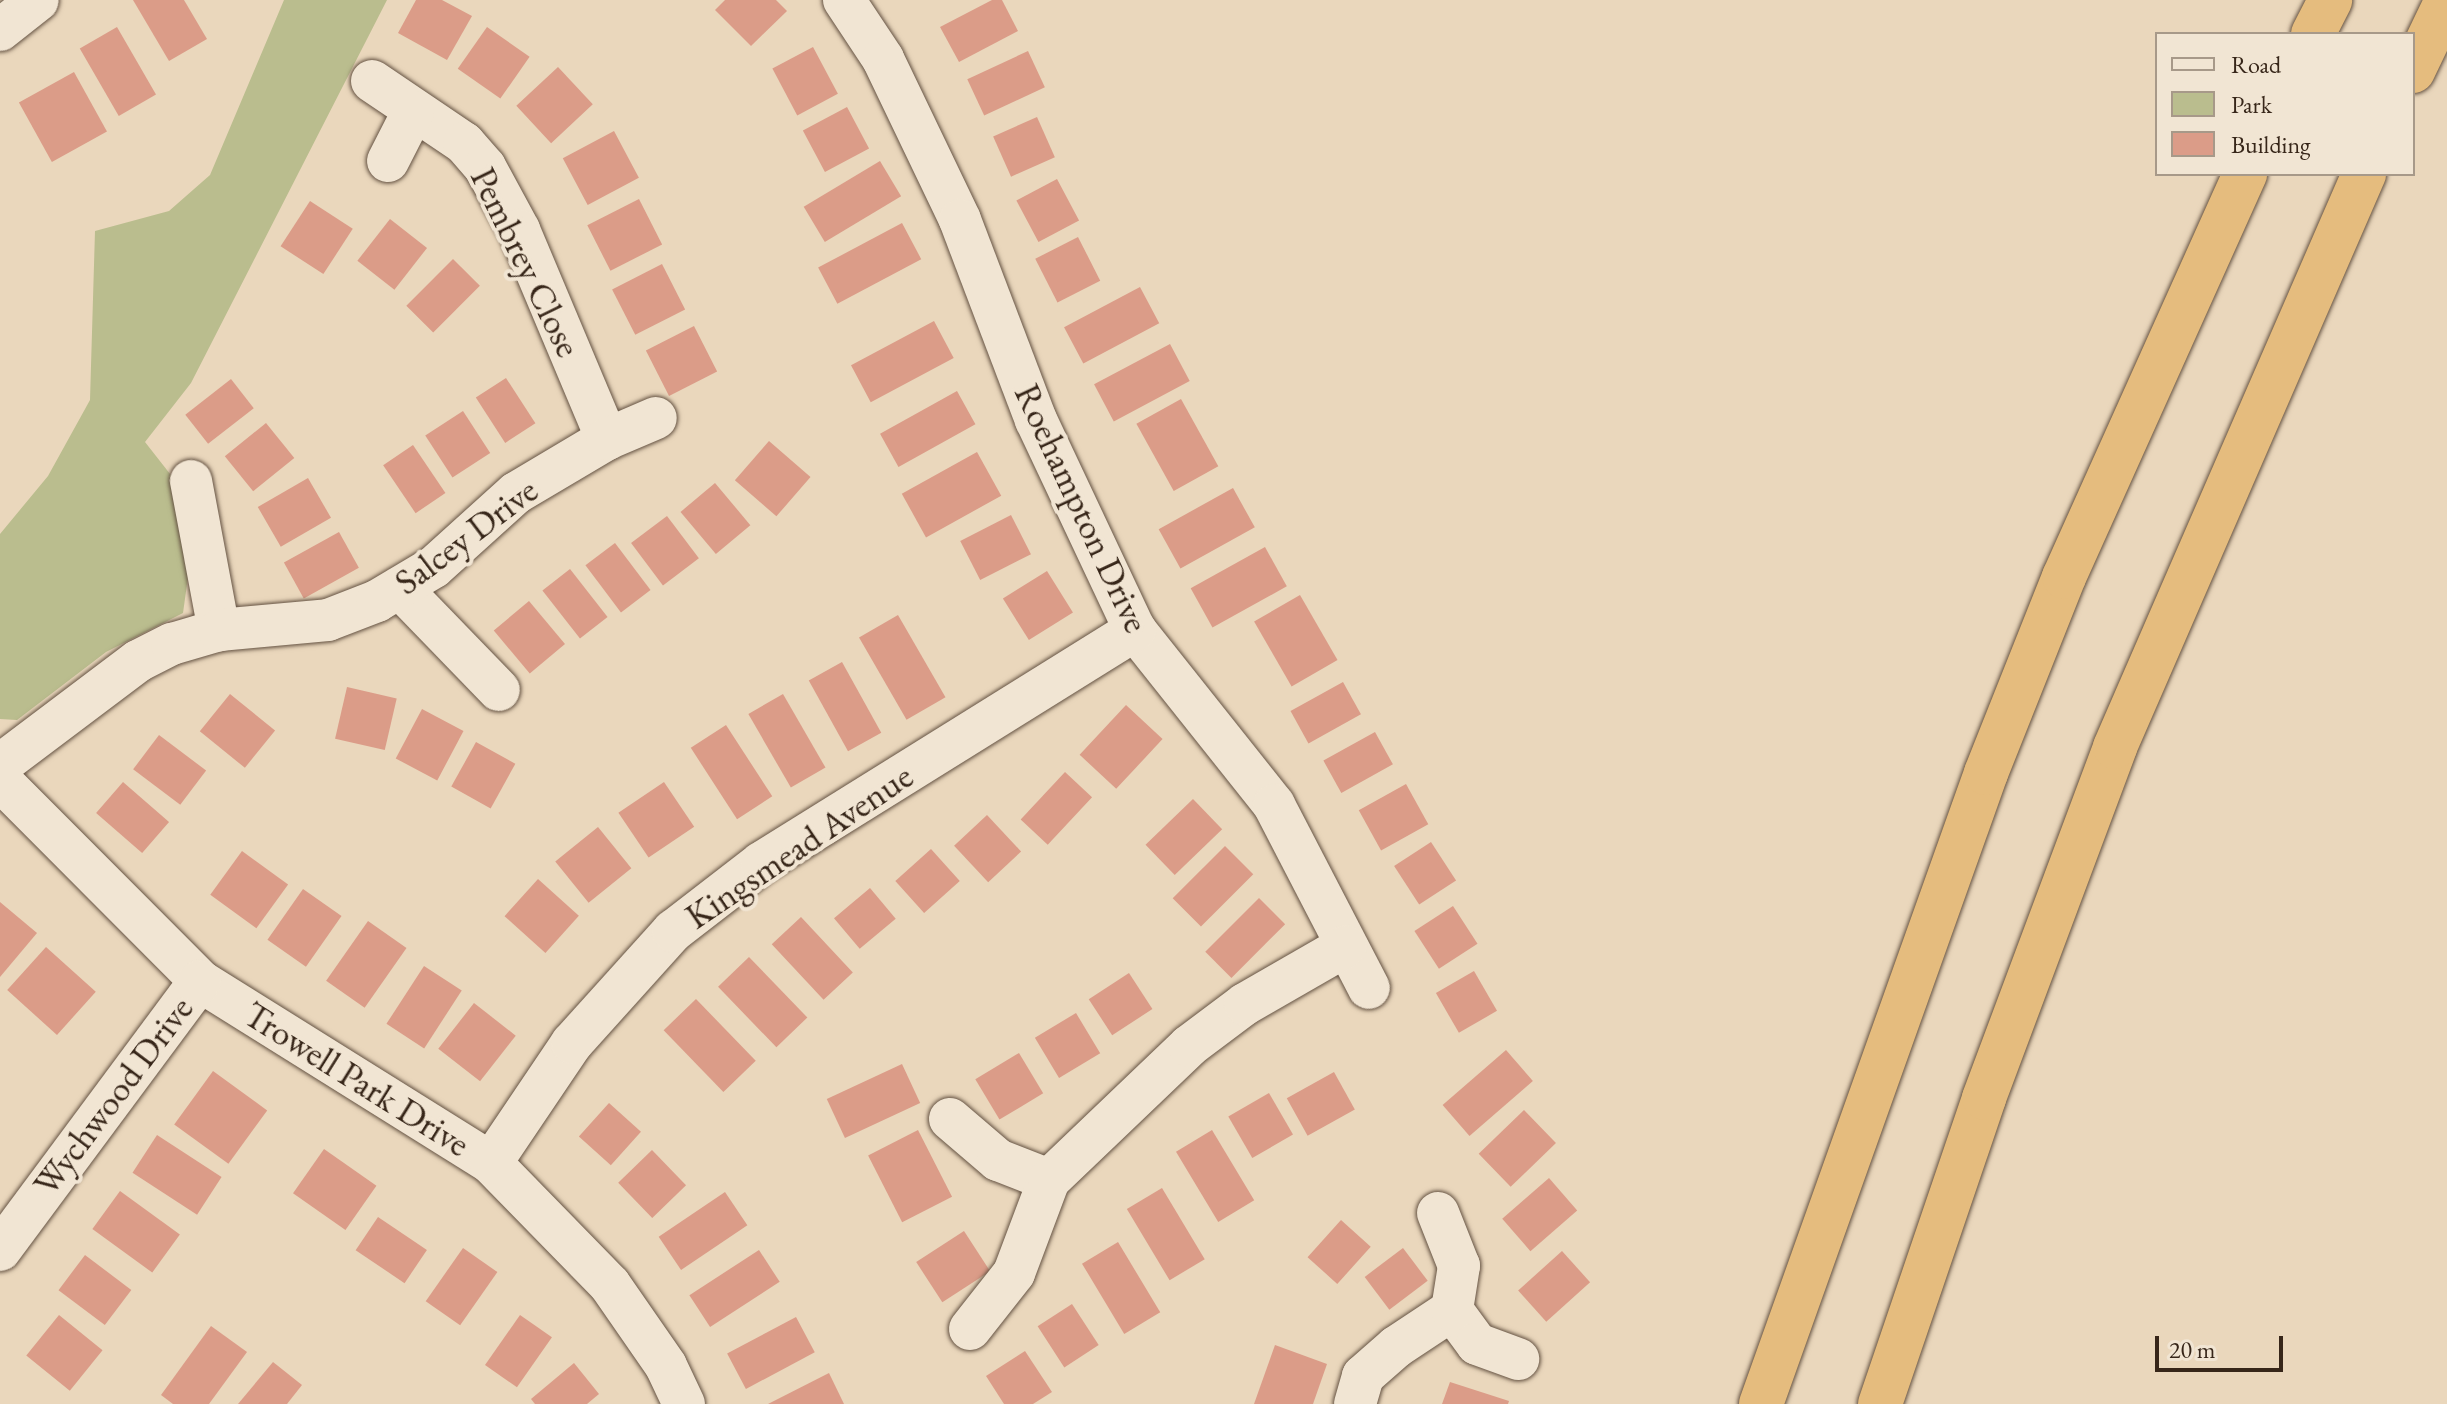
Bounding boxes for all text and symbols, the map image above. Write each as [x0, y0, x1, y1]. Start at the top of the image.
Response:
legend [2155, 32, 2415, 176]
text: Road [2231, 49, 2281, 80]
text: Park [2231, 89, 2272, 120]
text: Building [2231, 129, 2311, 160]
street label: Pembrey Close [462, 160, 590, 364]
street label: Roehampton Drive [1006, 377, 1158, 639]
street label: Salcey Drive [386, 468, 546, 604]
street label: Kingsmead Avenue [677, 754, 921, 938]
street label: Wychwood Drive [24, 988, 202, 1204]
street label: Trowell Park Drive [236, 992, 478, 1166]
scale bar [2159, 1320, 2287, 1370]
text: 20 m [2169, 1334, 2216, 1365]

